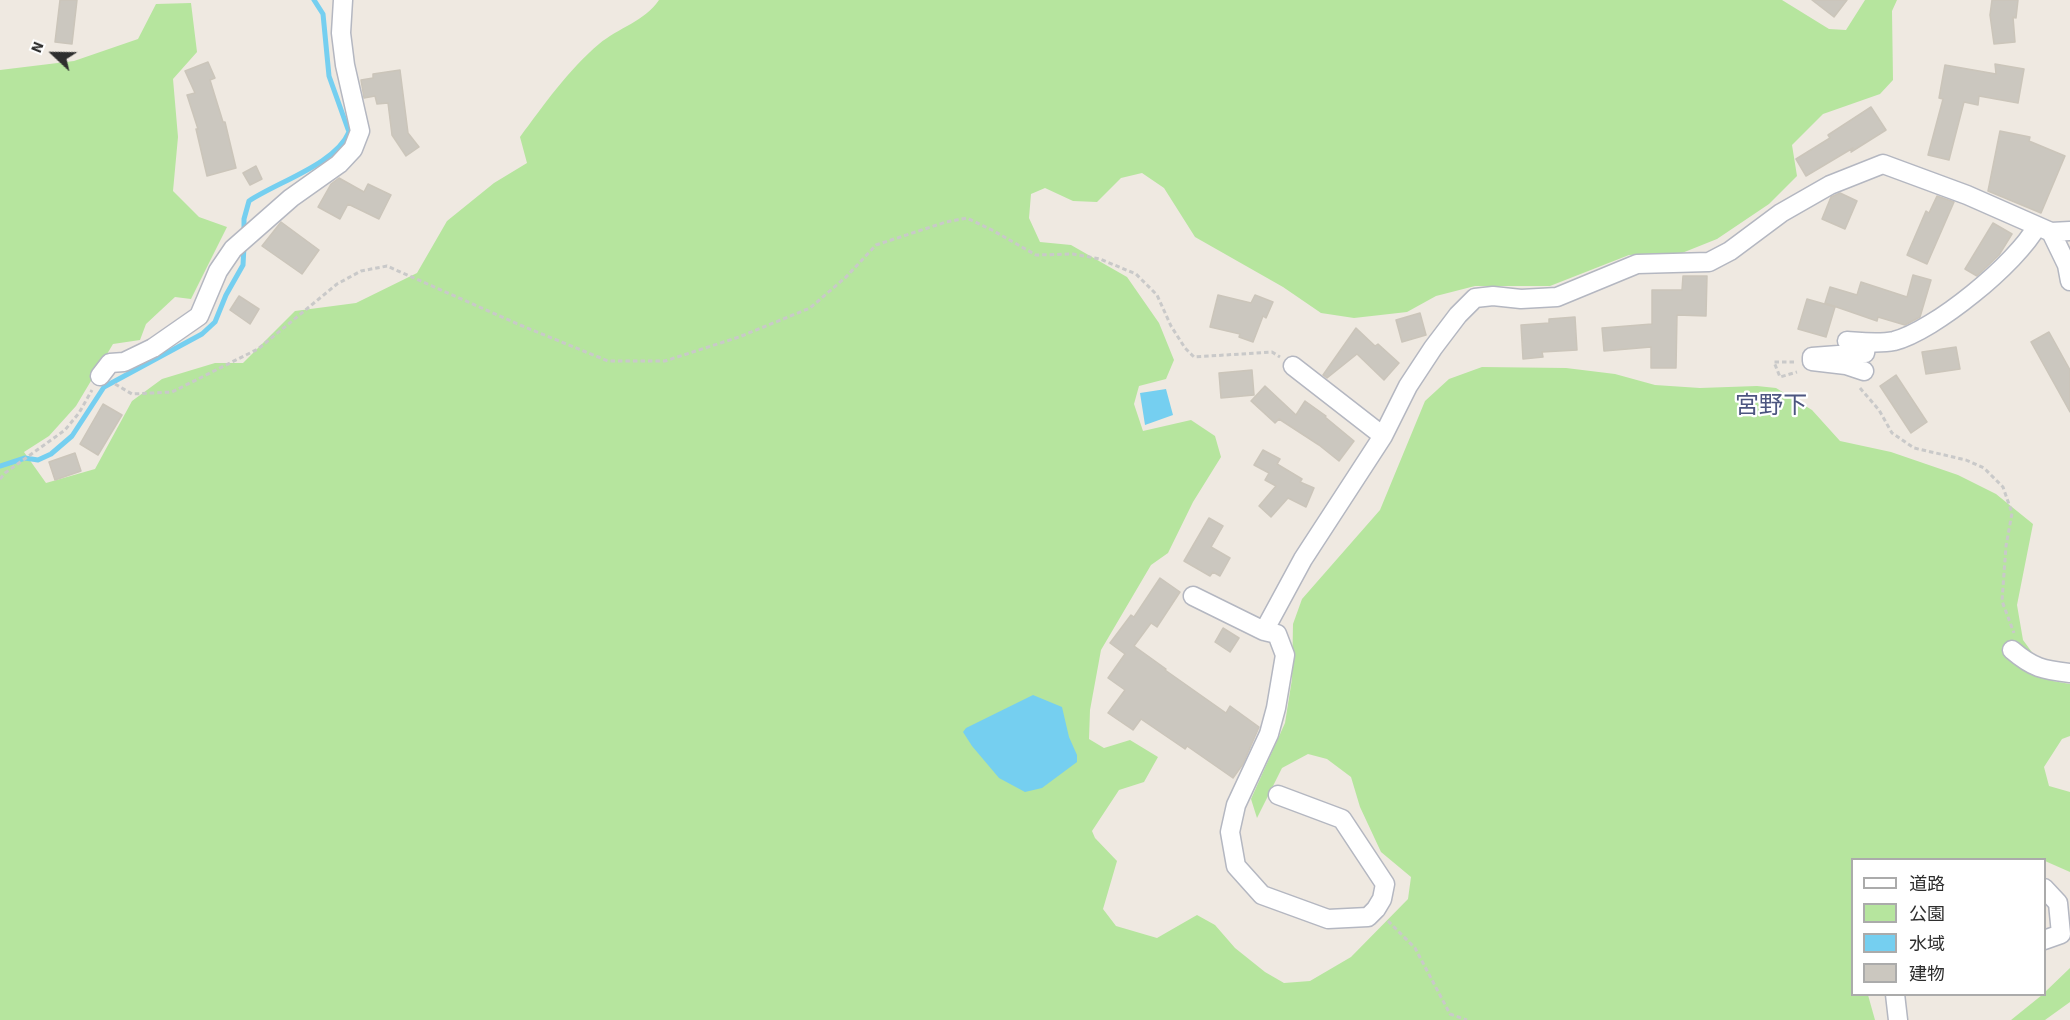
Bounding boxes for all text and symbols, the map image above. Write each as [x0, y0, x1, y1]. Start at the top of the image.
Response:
north arrow [24, 24, 84, 84]
text: N [25, 38, 49, 56]
district label: 宮野下 [1735, 394, 1807, 422]
legend [1851, 858, 2046, 996]
text: 道路 [1909, 872, 1945, 897]
text: 公園 [1909, 902, 1945, 927]
text: 水域 [1909, 932, 1945, 957]
text: 建物 [1909, 962, 1945, 987]

